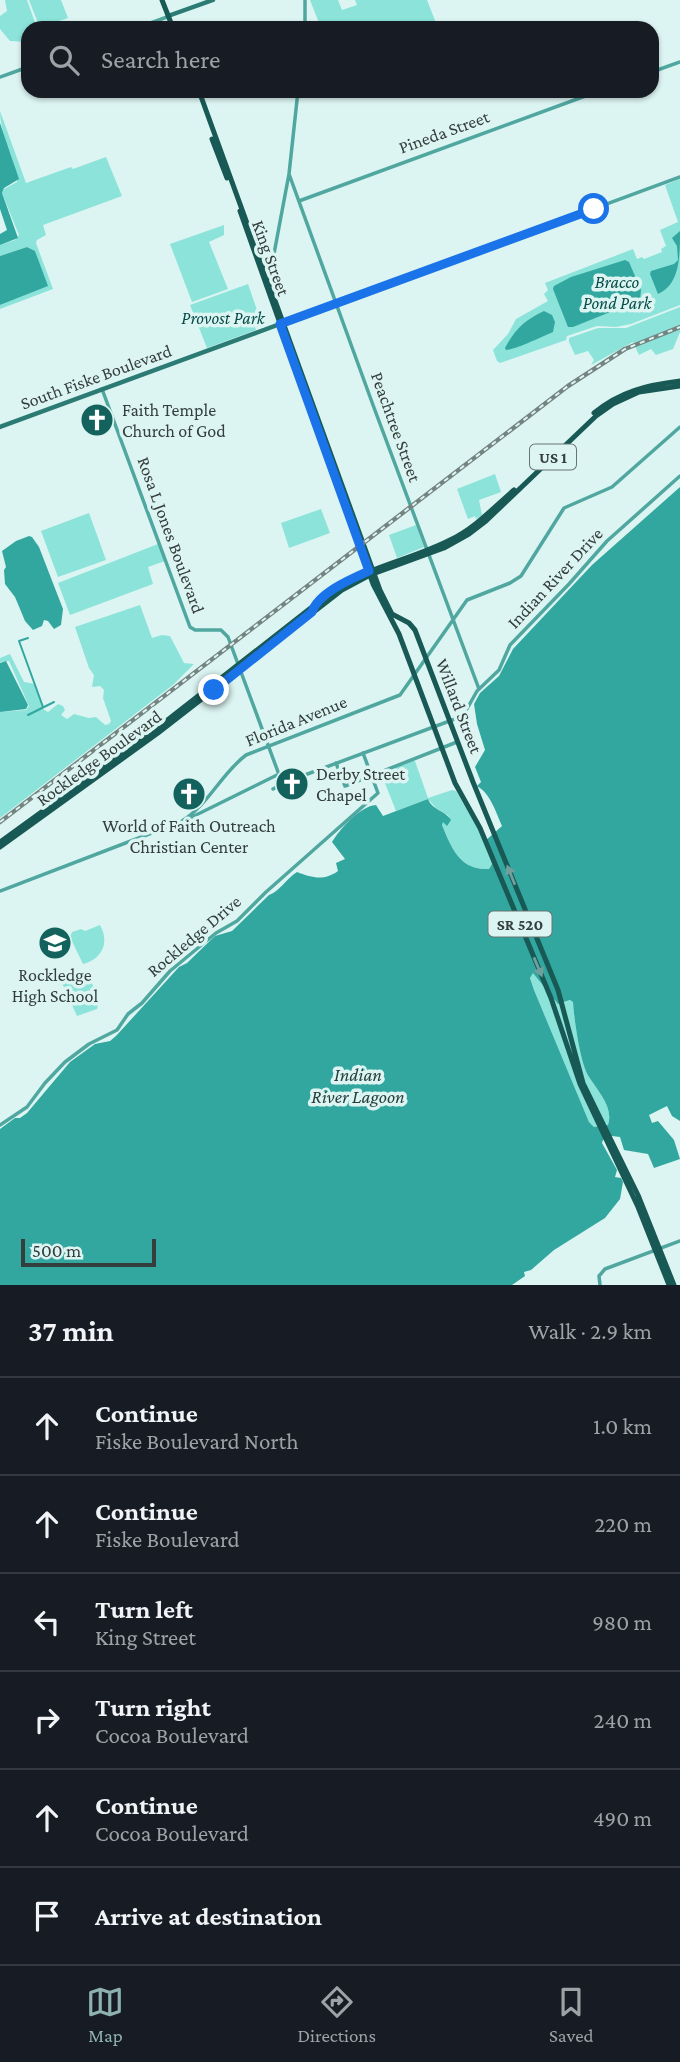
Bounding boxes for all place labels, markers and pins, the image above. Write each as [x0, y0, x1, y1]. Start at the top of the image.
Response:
place label: Faith Temple Church of God [122, 400, 226, 441]
church icon: Faith Temple Church of God [78, 401, 116, 439]
place label: Derby Street Chapel [316, 764, 406, 805]
church icon: Derby Street Chapel [273, 765, 311, 803]
church icon: World of Faith Outreach Christian Center [170, 775, 208, 813]
place label: World of Faith Outreach Christian Center [102, 816, 276, 857]
school or university icon: Rockledge High School [36, 924, 74, 962]
place label: Rockledge High School [12, 965, 98, 1006]

